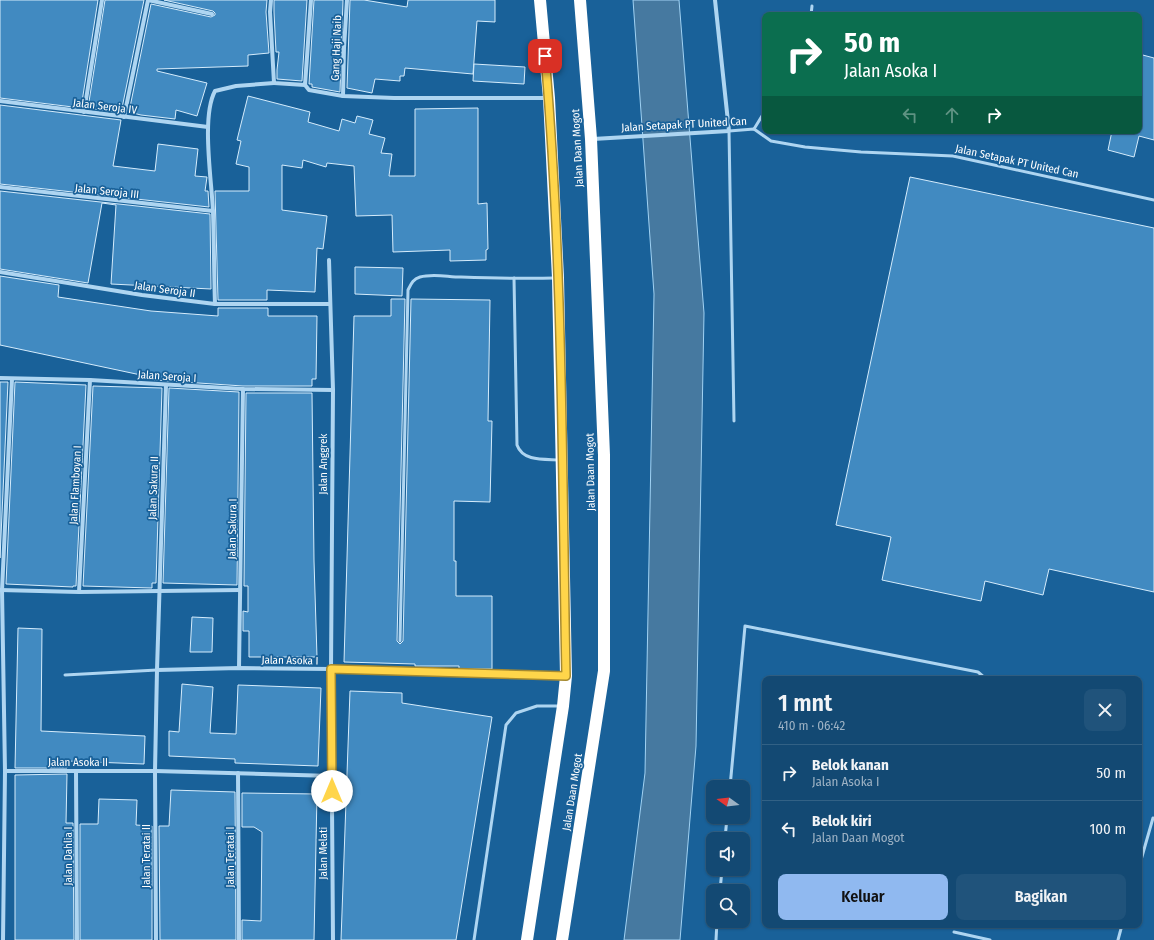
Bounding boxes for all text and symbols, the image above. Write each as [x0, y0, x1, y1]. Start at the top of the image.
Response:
street label: Gang Haji Naib [329, 15, 344, 81]
text: 50 m [844, 26, 900, 59]
icon: right [778, 28, 830, 80]
pin [528, 39, 562, 73]
icon: arrive [534, 45, 556, 67]
text: Jalan Asoka I [844, 60, 937, 82]
street label: Jalan Seroja IV [72, 96, 138, 117]
icon: left [899, 104, 921, 126]
icon: ahead [941, 104, 963, 126]
icon: right [983, 104, 1005, 126]
street label: Jalan Daan Mogot [569, 108, 586, 187]
street label: Jalan Setapak PT United Can [621, 115, 747, 134]
street label: Jalan Setapak PT United Can [954, 142, 1080, 181]
street label: Jalan Seroja III [74, 182, 140, 201]
street label: Jalan Seroja II [134, 279, 196, 300]
street label: Jalan Seroja I [137, 368, 197, 385]
street label: Jalan Daan Mogot [583, 432, 598, 511]
street label: Jalan Anggrek [317, 433, 330, 494]
street label: Jalan Flamboyan I [67, 445, 84, 525]
street label: Jalan Sakura II [146, 456, 161, 520]
street label: Jalan Sakura I [225, 498, 240, 560]
street label: Jalan Asoka I [261, 654, 319, 667]
text: 1 mnt [778, 689, 832, 717]
button: close [1084, 689, 1126, 731]
text: 410 m · 06:42 [778, 718, 845, 733]
street label: Jalan Daan Mogot [560, 752, 585, 832]
street label: Jalan Asoka II [48, 756, 108, 769]
text: Belok kanan [812, 756, 889, 774]
icon: right [778, 762, 800, 784]
text: 50 m [1096, 764, 1126, 782]
position arrow [311, 770, 353, 812]
text: Jalan Asoka I [812, 774, 879, 789]
north arrow [706, 780, 750, 824]
map controls [706, 780, 750, 928]
text: Belok kiri [812, 812, 872, 830]
icon: left [778, 818, 800, 840]
text: 100 m [1089, 820, 1126, 838]
street label: Jalan Teratai II [140, 824, 153, 888]
street label: Jalan Melati [317, 826, 330, 879]
street label: Jalan Dahlia I [62, 827, 75, 885]
street label: Jalan Teratai I [224, 827, 237, 887]
text: Jalan Daan Mogot [812, 830, 905, 845]
button: sound [706, 832, 750, 876]
button: Keluar [778, 874, 948, 920]
button: Bagikan [956, 874, 1126, 920]
button: search [706, 884, 750, 928]

